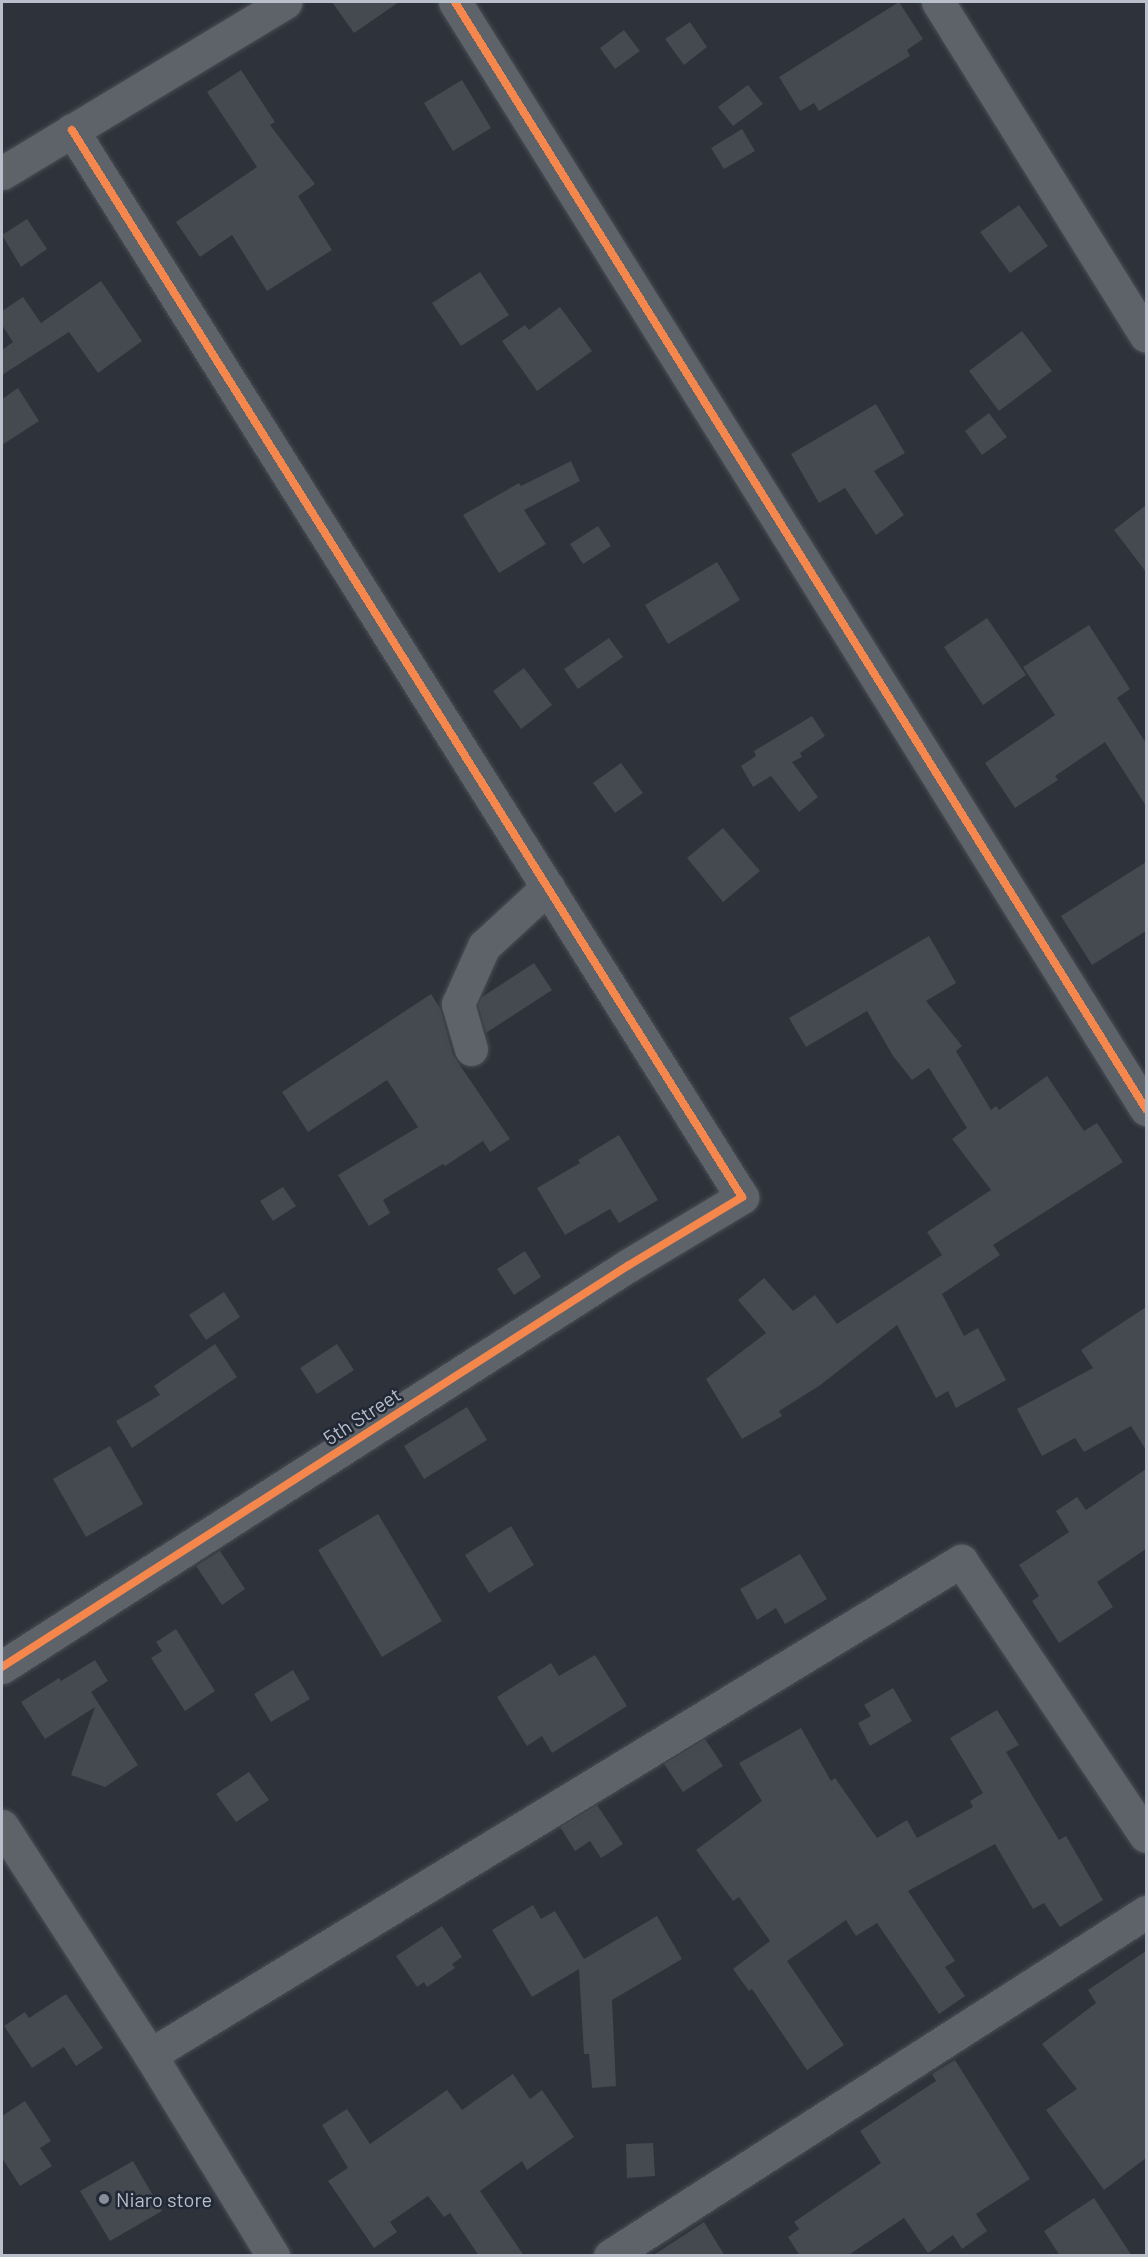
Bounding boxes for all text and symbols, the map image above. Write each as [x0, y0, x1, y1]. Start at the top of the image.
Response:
street label: 5th Street [319, 1382, 405, 1450]
place label: Niaro store [116, 2187, 212, 2211]
marker: Niaro store [97, 2192, 111, 2206]

